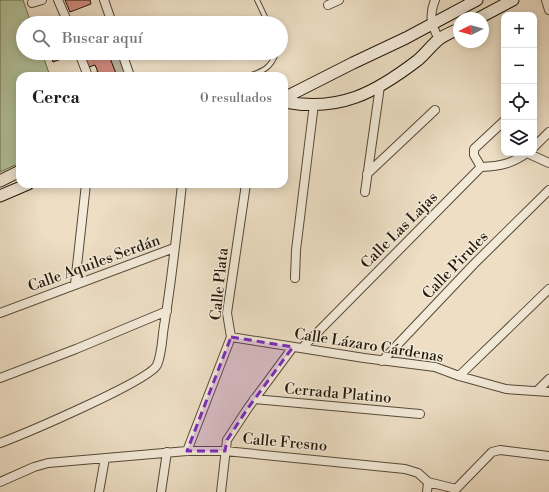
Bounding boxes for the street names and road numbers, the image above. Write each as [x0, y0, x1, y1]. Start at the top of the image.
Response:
street label: Calle Las Lajas [357, 188, 442, 273]
street label: Calle Pirules [418, 228, 492, 303]
street label: Calle Aquiles Serdán [25, 231, 163, 296]
street label: Calle Plata [206, 246, 233, 321]
street label: Calle Lázaro Cárdenas [293, 324, 445, 367]
street label: Cerrada Platino [283, 379, 392, 408]
street label: Calle Fresno [242, 429, 328, 456]

